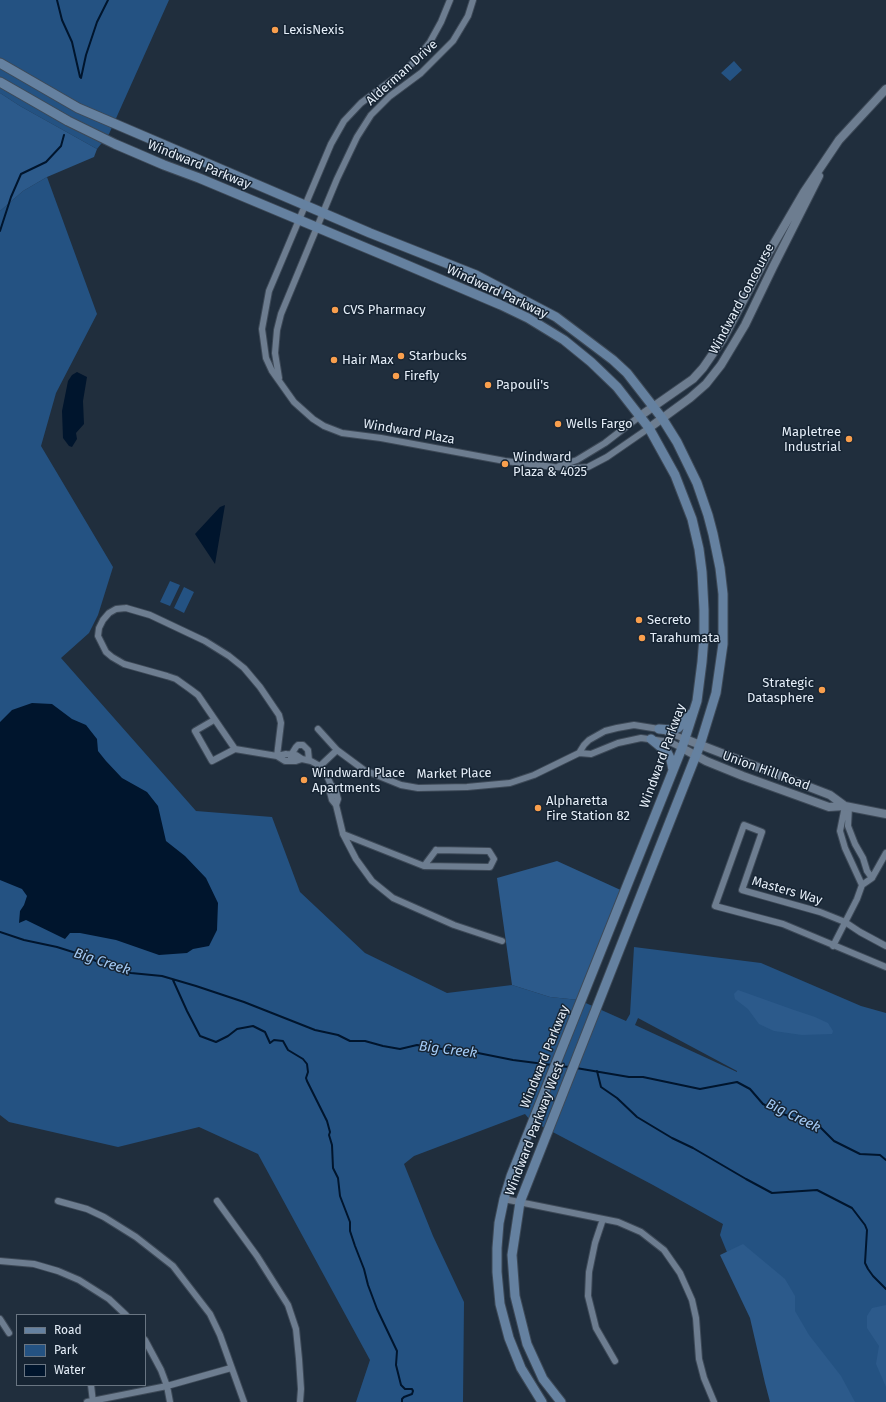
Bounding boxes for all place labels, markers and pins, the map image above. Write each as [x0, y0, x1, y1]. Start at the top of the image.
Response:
place label: LexisNexis [283, 22, 344, 38]
marker: LexisNexis [270, 25, 280, 35]
place label: CVS Pharmacy [343, 302, 426, 318]
marker: CVS Pharmacy [330, 305, 340, 315]
place label: Starbucks [409, 348, 467, 364]
marker: Starbucks [396, 351, 406, 361]
place label: Hair Max [342, 352, 394, 368]
marker: Hair Max [329, 355, 339, 365]
place label: Firefly [404, 368, 439, 384]
marker: Firefly [391, 371, 401, 381]
place label: Papouli's [496, 377, 549, 393]
marker: Papouli's [483, 380, 493, 390]
place label: Wells Fargo [566, 416, 632, 432]
marker: Wells Fargo [553, 419, 563, 429]
place label: Mapletree Industrial [782, 424, 841, 455]
marker: Mapletree Industrial [844, 434, 854, 444]
place label: Windward Plaza & 4025 [513, 449, 587, 480]
marker: Windward Plaza & 4025 [500, 459, 510, 469]
place label: Secreto [647, 612, 691, 628]
marker: Secreto [634, 615, 644, 625]
place label: Tarahumata [650, 630, 720, 646]
marker: Tarahumata [637, 633, 647, 643]
place label: Strategic Datasphere [747, 675, 814, 706]
marker: Strategic Datasphere [817, 685, 827, 695]
place label: Windward Place Apartments [312, 765, 405, 796]
marker: Windward Place Apartments [299, 775, 309, 785]
place label: Alpharetta Fire Station 82 [546, 793, 630, 824]
marker: Alpharetta Fire Station 82 [533, 803, 543, 813]

